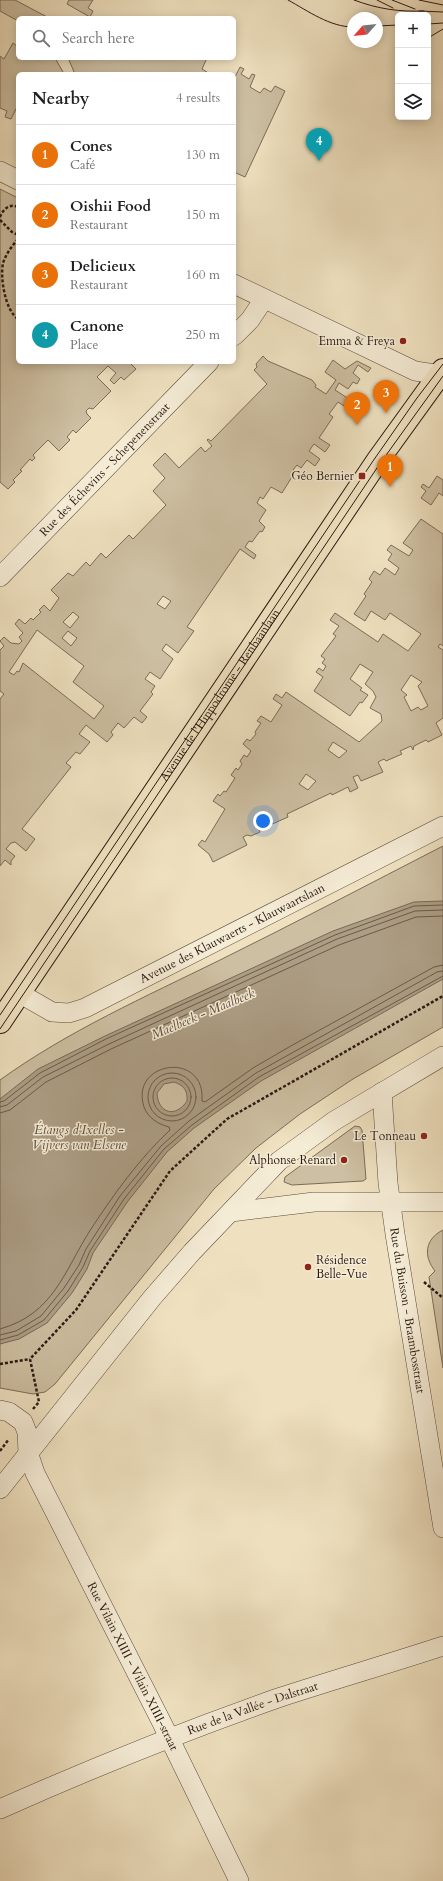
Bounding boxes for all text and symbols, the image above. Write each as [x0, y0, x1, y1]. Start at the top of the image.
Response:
north arrow [347, 12, 383, 48]
map controls [395, 12, 431, 120]
button: + [395, 12, 431, 48]
search box [16, 16, 236, 60]
icon: search [30, 27, 52, 49]
text: Search here [62, 28, 135, 48]
button: − [395, 48, 431, 84]
button: layers [395, 84, 431, 120]
text: Nearby [32, 87, 89, 110]
text: 4 results [176, 89, 220, 107]
pin: 4 [306, 128, 332, 161]
text: Cones [70, 136, 112, 156]
text: 1 [42, 146, 48, 164]
text: 130 m [186, 146, 220, 164]
text: Café [70, 156, 95, 174]
text: Oishii Food [70, 196, 151, 216]
text: 2 [42, 206, 48, 224]
text: 150 m [186, 206, 220, 224]
text: Restaurant [70, 216, 128, 234]
text: Delicieux [70, 256, 136, 276]
text: 3 [42, 266, 48, 284]
text: 160 m [186, 266, 220, 284]
text: Restaurant [70, 276, 128, 294]
text: Canone [70, 316, 124, 336]
text: 4 [42, 326, 48, 344]
text: 250 m [186, 326, 220, 344]
place label: Emma & Freya [319, 333, 396, 349]
text: Place [70, 336, 98, 354]
marker: Emma & Freya [398, 336, 408, 346]
pin: 3 [373, 380, 399, 413]
pin: 2 [344, 392, 370, 425]
street label: Rue des Échevins - Schepenenstraat [36, 399, 173, 540]
pin: 1 [377, 454, 403, 487]
place label: Géo Bernier [291, 468, 355, 484]
marker: Géo Bernier [357, 471, 367, 481]
street label: Avenue de l'Hippodrome - Renbaanlaan [156, 605, 284, 785]
your location [253, 811, 273, 831]
street label: Avenue des Klauwaerts - Klauwaartslaan [137, 879, 328, 987]
water label: Maelbeek - Maalbeek [148, 984, 258, 1044]
water label: Étangs d'Ixelles - Vijvers van Elsene [32, 1121, 127, 1154]
place label: Le Tonneau [354, 1128, 416, 1144]
marker: Le Tonneau [419, 1131, 429, 1141]
place label: Alphonse Renard [249, 1152, 337, 1168]
marker: Alphonse Renard [339, 1155, 349, 1165]
street label: Rue du Buisson - Braambosstraat [386, 1227, 429, 1394]
place label: Résidence Belle-Vue [316, 1252, 367, 1282]
marker: Résidence Belle-Vue [303, 1262, 313, 1272]
street label: Rue Vilain XIIII - Vilain XIIII-straat [84, 1579, 182, 1753]
street label: Rue de la Vallée - Dalstraat [185, 1678, 320, 1739]

